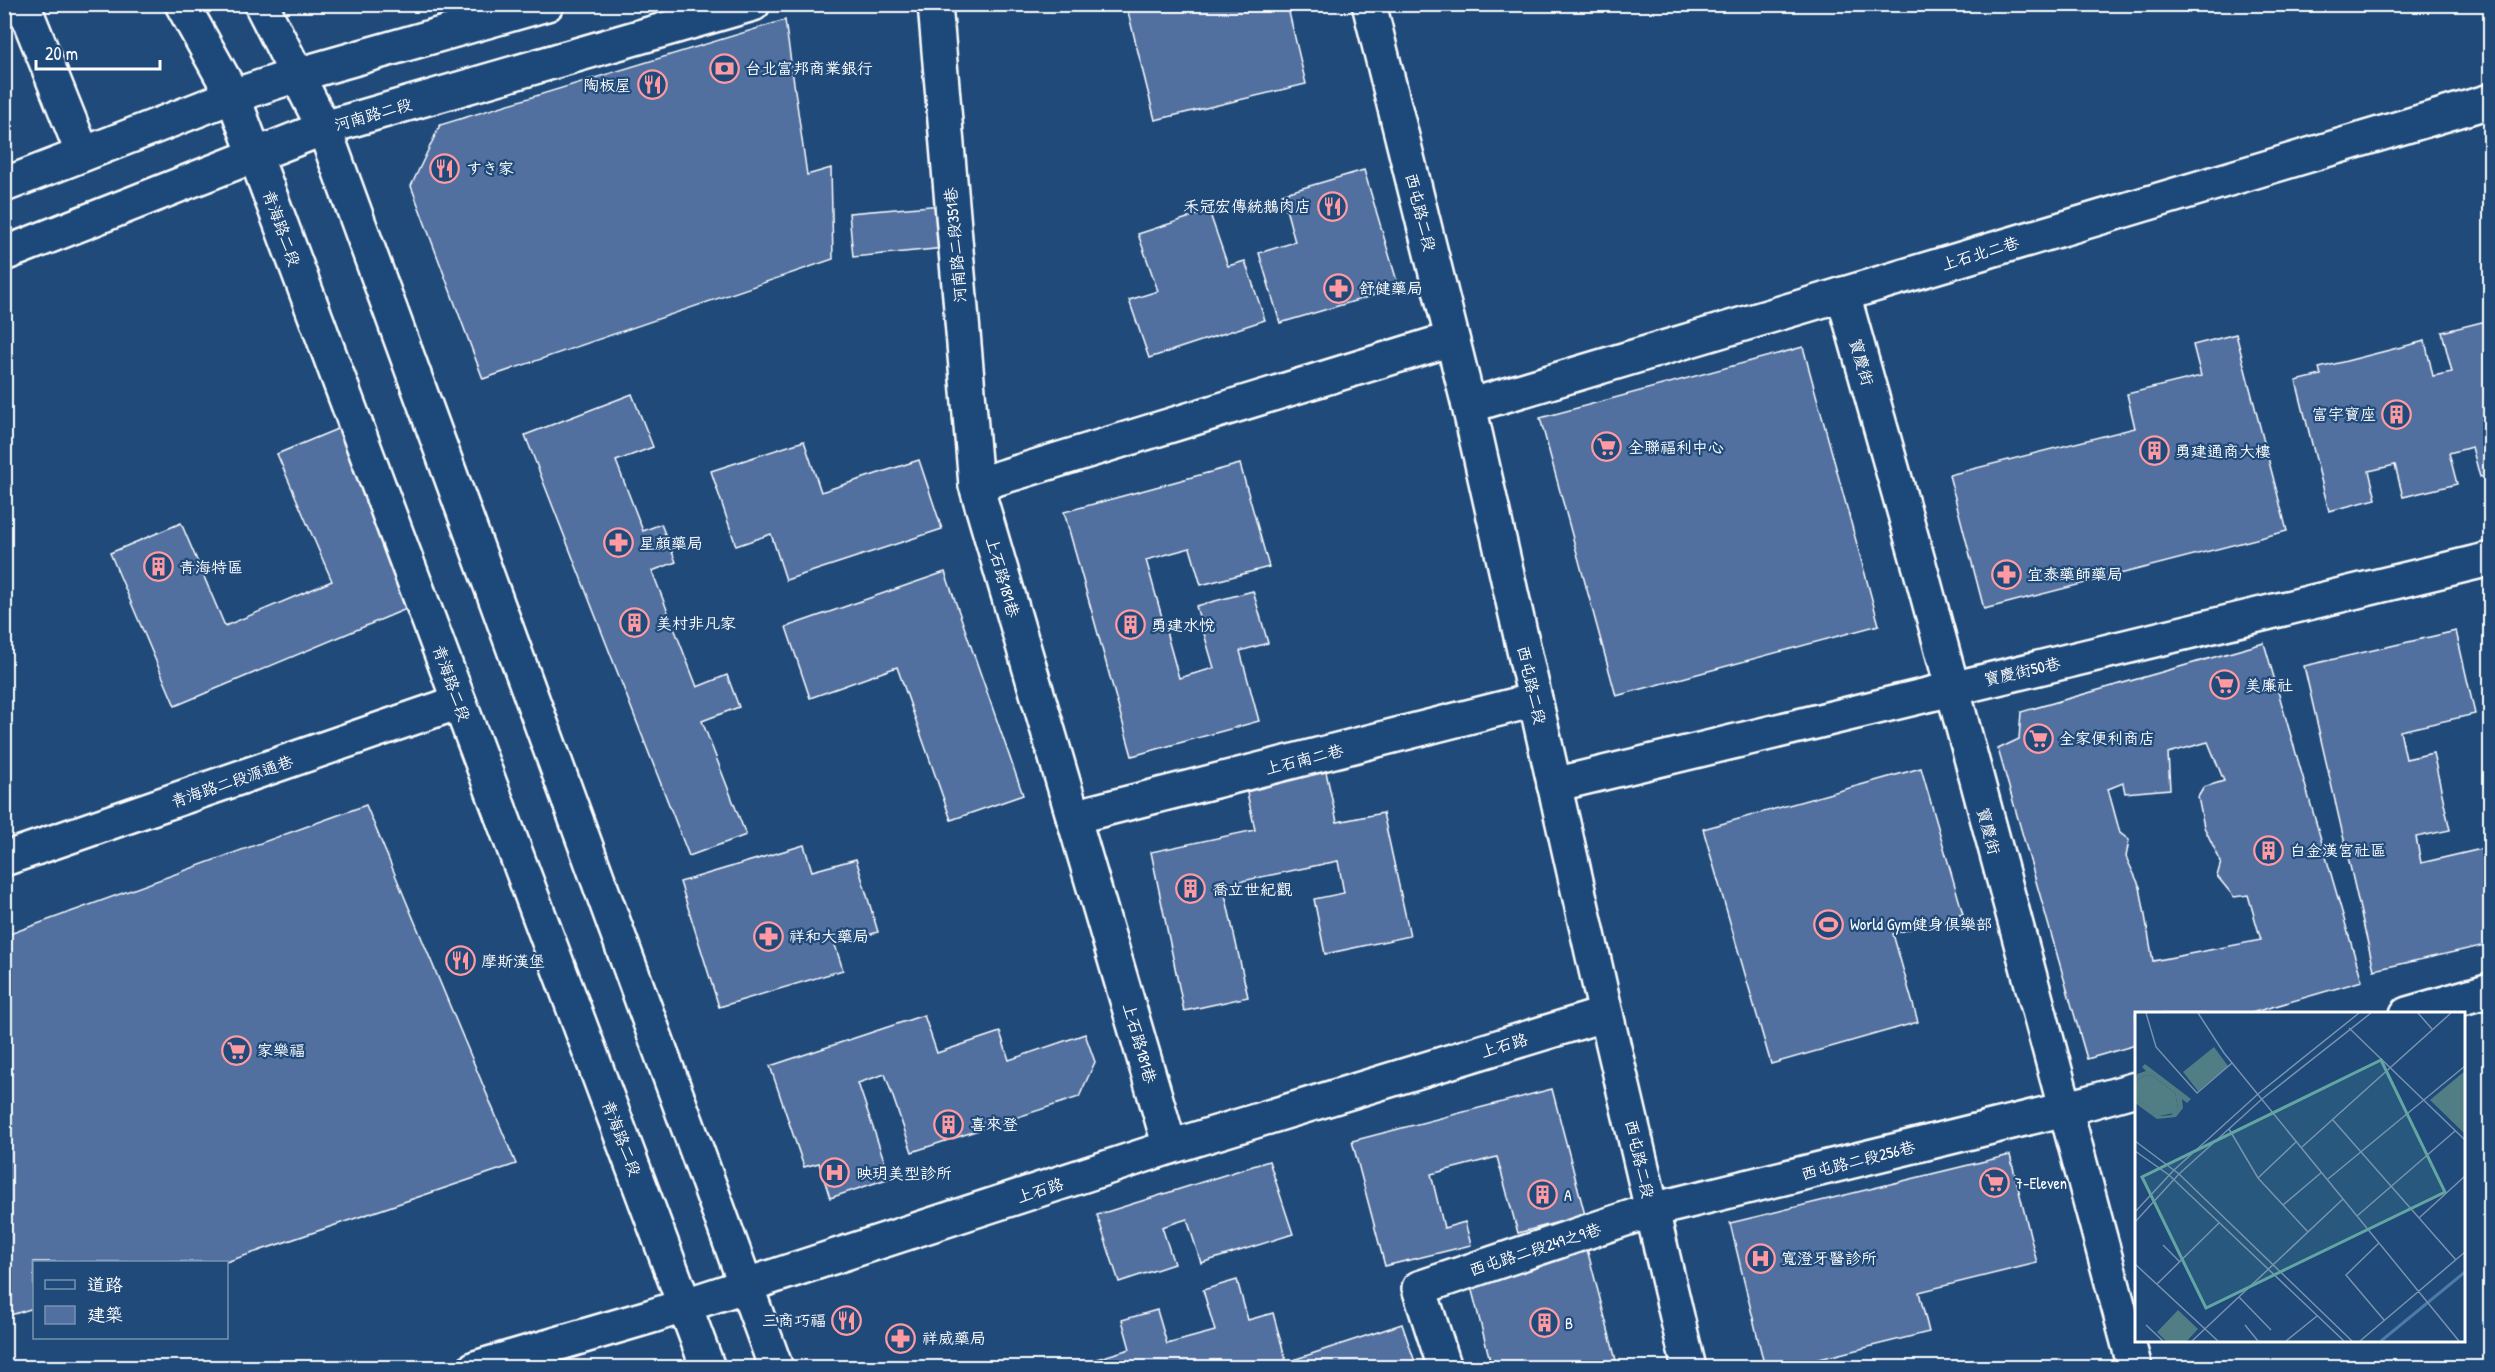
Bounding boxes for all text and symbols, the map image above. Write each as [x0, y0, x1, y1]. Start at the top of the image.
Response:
scale bar [36, 33, 160, 71]
text: 20 m [45, 41, 78, 66]
bank icon: 台北富邦商業銀行 [708, 52, 740, 84]
place label: 台北富邦商業銀行 [745, 57, 873, 79]
restaurant icon: 陶板屋 [636, 69, 668, 101]
place label: 陶板屋 [583, 74, 631, 96]
street label: 河南路二段 [332, 92, 414, 136]
restaurant icon: すき家 [429, 152, 461, 184]
place label: すき家 [466, 157, 514, 179]
street label: 西屯路二段 [1401, 171, 1441, 253]
street label: 河南路二段351巷 [939, 186, 971, 304]
street label: 青海路二段 [258, 187, 306, 269]
restaurant icon: 禾冠宏傳統鵝肉店 [1316, 190, 1348, 222]
place label: 禾冠宏傳統鵝肉店 [1183, 195, 1311, 217]
street label: 上石北二巷 [1939, 231, 2021, 275]
pharmacy icon: 舒健藥局 [1322, 272, 1354, 304]
place label: 舒健藥局 [1359, 277, 1423, 299]
street label: 寶慶街 [1845, 336, 1879, 388]
building icon: 富宇寶座 [2381, 398, 2413, 430]
place label: 富宇寶座 [2312, 403, 2376, 425]
supermarket icon: 全聯福利中心 [1591, 431, 1623, 463]
building icon: 勇建通商大樓 [2138, 435, 2170, 467]
place label: 全聯福利中心 [1628, 436, 1724, 458]
place label: 勇建通商大樓 [2175, 440, 2271, 462]
pharmacy icon: 星顏藥局 [602, 527, 634, 559]
place label: 星顏藥局 [639, 532, 703, 554]
street label: 上石路181巷 [981, 534, 1025, 620]
building icon: 青海特區 [142, 551, 174, 583]
place label: 青海特區 [179, 556, 243, 578]
pharmacy icon: 宜泰藥師藥局 [1990, 558, 2022, 590]
place label: 宜泰藥師藥局 [2027, 563, 2123, 585]
building icon: 美村非凡家 [619, 607, 651, 639]
building icon: 勇建水悅 [1114, 609, 1146, 641]
place label: 美村非凡家 [656, 612, 736, 634]
place label: 勇建水悅 [1151, 614, 1215, 636]
street label: 青海路二段 [428, 642, 476, 724]
street label: 西屯路二段 [1512, 644, 1552, 726]
street label: 寶慶街50巷 [1982, 652, 2062, 690]
supermarket icon: 美廉社 [2208, 669, 2240, 701]
place label: 美廉社 [2245, 674, 2293, 696]
supermarket icon: 全家便利商店 [2022, 722, 2054, 754]
place label: 全家便利商店 [2059, 727, 2155, 749]
street label: 上石南二巷 [1263, 739, 1345, 779]
street label: 青海路二段源通巷 [168, 750, 296, 812]
street label: 寶慶街 [1972, 805, 2006, 857]
building icon: 白金漢宮社區 [2253, 834, 2285, 866]
place label: 白金漢宮社區 [2290, 839, 2386, 861]
building icon: 喬立世紀觀 [1175, 873, 1207, 905]
place label: 喬立世紀觀 [1212, 878, 1292, 900]
sports icon: World Gym健身俱樂部 [1813, 908, 1845, 940]
place label: World Gym健身俱樂部 [1850, 913, 1992, 935]
pharmacy icon: 祥和大藥局 [752, 920, 784, 952]
place label: 祥和大藥局 [789, 925, 869, 947]
restaurant icon: 摩斯漢堡 [444, 945, 476, 977]
place label: 摩斯漢堡 [481, 950, 545, 972]
street label: 上石路181巷 [1118, 1000, 1162, 1086]
inset map [2135, 1012, 2465, 1342]
street label: 上石路 [1478, 1027, 1530, 1063]
supermarket icon: 家樂福 [220, 1034, 252, 1066]
place label: 家樂福 [257, 1039, 305, 1061]
street label: 青海路二段 [597, 1097, 647, 1179]
building icon: 喜來登 [933, 1108, 965, 1140]
place label: 喜來登 [970, 1113, 1018, 1135]
street label: 西屯路二段 [1620, 1118, 1660, 1200]
street label: 西屯路二段256巷 [1799, 1135, 1917, 1185]
hospital icon: 映玥美型診所 [819, 1157, 851, 1189]
place label: 映玥美型診所 [856, 1162, 952, 1184]
supermarket icon: 7-Eleven [1978, 1167, 2010, 1199]
street label: 上石路 [1014, 1172, 1066, 1208]
place label: 7-Eleven [2015, 1172, 2067, 1194]
building icon: A [1527, 1179, 1559, 1211]
place label: A [1564, 1184, 1572, 1206]
street label: 西屯路二段249之9巷 [1466, 1217, 1604, 1281]
hospital icon: 寬澄牙醫診所 [1744, 1242, 1776, 1274]
place label: 寬澄牙醫診所 [1781, 1247, 1877, 1269]
legend [33, 1261, 228, 1339]
text: 道路 [87, 1272, 123, 1297]
text: 建築 [87, 1302, 123, 1327]
restaurant icon: 三商巧福 [831, 1304, 863, 1336]
building icon: B [1528, 1307, 1560, 1339]
place label: 三商巧福 [762, 1309, 826, 1331]
place label: B [1565, 1312, 1573, 1334]
pharmacy icon: 祥威藥局 [885, 1322, 917, 1354]
place label: 祥威藥局 [922, 1327, 986, 1349]

